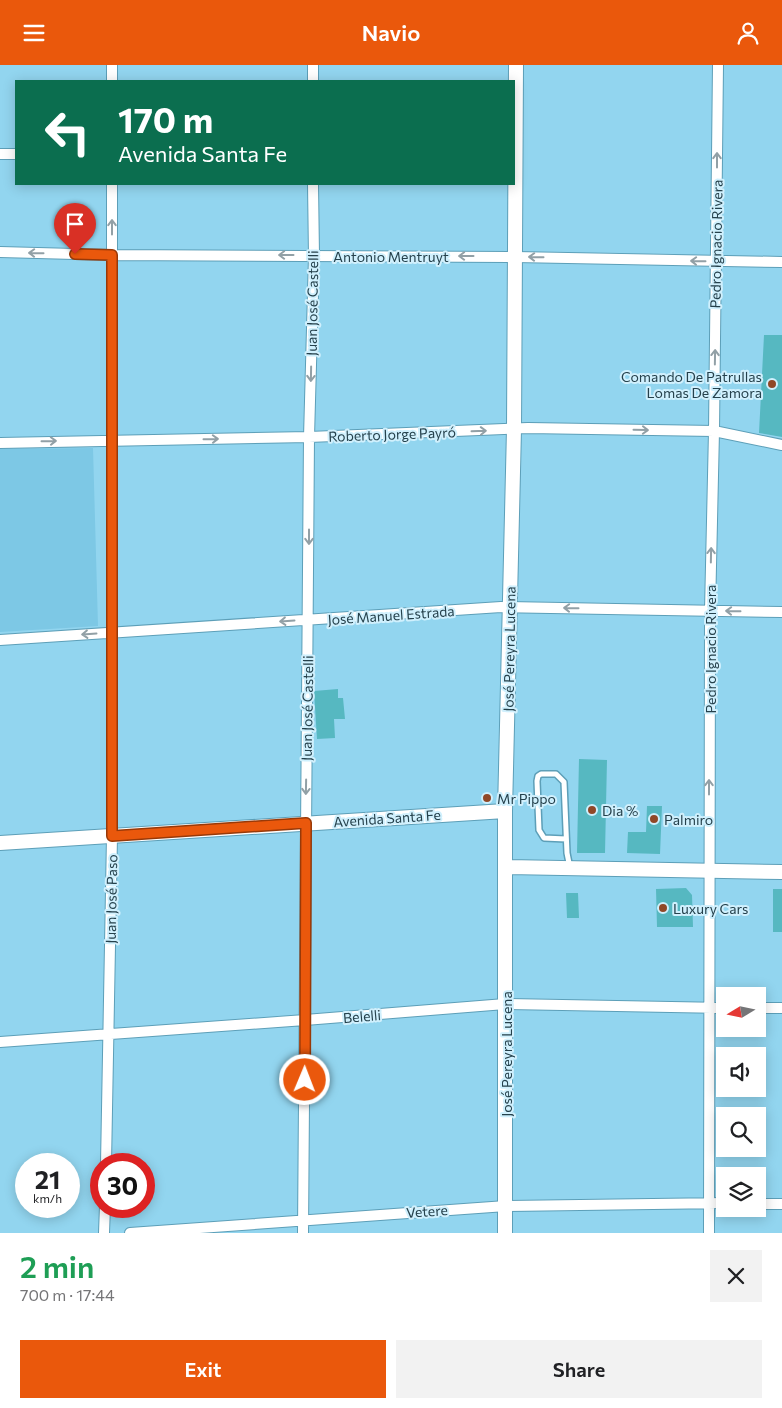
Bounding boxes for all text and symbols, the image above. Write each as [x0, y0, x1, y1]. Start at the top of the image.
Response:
icon: menu [20, 19, 48, 47]
text: Navio [362, 19, 420, 46]
icon: person [734, 19, 762, 47]
text: 170 m [118, 97, 213, 140]
icon: left [35, 100, 100, 165]
text: Avenida Santa Fe [118, 140, 287, 167]
one-way arrow [712, 152, 722, 168]
street label: Pedro Ignacio Rivera [706, 179, 726, 309]
pin [54, 203, 96, 254]
icon: arrive [61, 210, 89, 238]
one-way arrow [107, 219, 117, 236]
one-way arrow [29, 248, 45, 258]
street label: Antonio Mentruyt [333, 248, 449, 265]
street label: Juan José Castelli [303, 250, 321, 356]
one-way arrow [279, 251, 295, 260]
one-way arrow [459, 251, 475, 261]
one-way arrow [528, 252, 544, 262]
one-way arrow [691, 256, 707, 266]
one-way arrow [710, 349, 720, 366]
one-way arrow [306, 366, 316, 382]
place label: Comando De Patrullas Lomas De Zamora [621, 368, 762, 401]
marker: Comando De Patrullas Lomas De Zamora [766, 378, 778, 390]
street label: Roberto Jorge Payró [328, 423, 456, 445]
one-way arrow [632, 425, 649, 435]
one-way arrow [470, 426, 486, 436]
one-way arrow [203, 434, 219, 443]
one-way arrow [40, 437, 56, 446]
one-way arrow [304, 528, 314, 545]
one-way arrow [706, 547, 716, 563]
street label: Pedro Ignacio Rivera [702, 585, 719, 713]
street label: José Pereyra Lucena [499, 586, 519, 712]
street label: José Manuel Estrada [327, 602, 455, 628]
one-way arrow [563, 604, 579, 613]
one-way arrow [726, 606, 742, 616]
one-way arrow [279, 617, 295, 626]
one-way arrow [82, 629, 98, 638]
street label: Juan José Castelli [298, 655, 316, 761]
one-way arrow [302, 778, 311, 794]
one-way arrow [704, 779, 714, 796]
place label: Mr Pippo [497, 790, 556, 807]
marker: Mr Pippo [481, 792, 493, 804]
place label: Dia % [602, 802, 638, 819]
marker: Dia % [586, 804, 598, 816]
street label: Avenida Santa Fe [333, 806, 441, 830]
place label: Palmiro [664, 811, 713, 828]
marker: Palmiro [648, 813, 660, 825]
street label: Juan José Paso [102, 854, 120, 944]
place label: Luxury Cars [673, 900, 748, 917]
marker: Luxury Cars [657, 902, 669, 914]
north arrow [716, 987, 766, 1037]
map controls [716, 987, 766, 1217]
street label: José Pereyra Lucena [498, 991, 515, 1117]
street label: Belelli [342, 1006, 382, 1026]
button: sound [716, 1047, 766, 1097]
position arrow [278, 1053, 330, 1105]
button: search [716, 1107, 766, 1157]
speed limit sign: 30 [90, 1153, 155, 1218]
text: 21 [35, 1164, 60, 1194]
button: layers [716, 1167, 766, 1217]
text: km/h [33, 1191, 62, 1205]
street label: Vetere [406, 1201, 448, 1221]
text: 2 min [20, 1247, 94, 1284]
button: close [710, 1250, 762, 1302]
text: 700 m · 17:44 [20, 1285, 114, 1304]
button: Exit [20, 1340, 386, 1398]
button: Share [396, 1340, 762, 1398]

